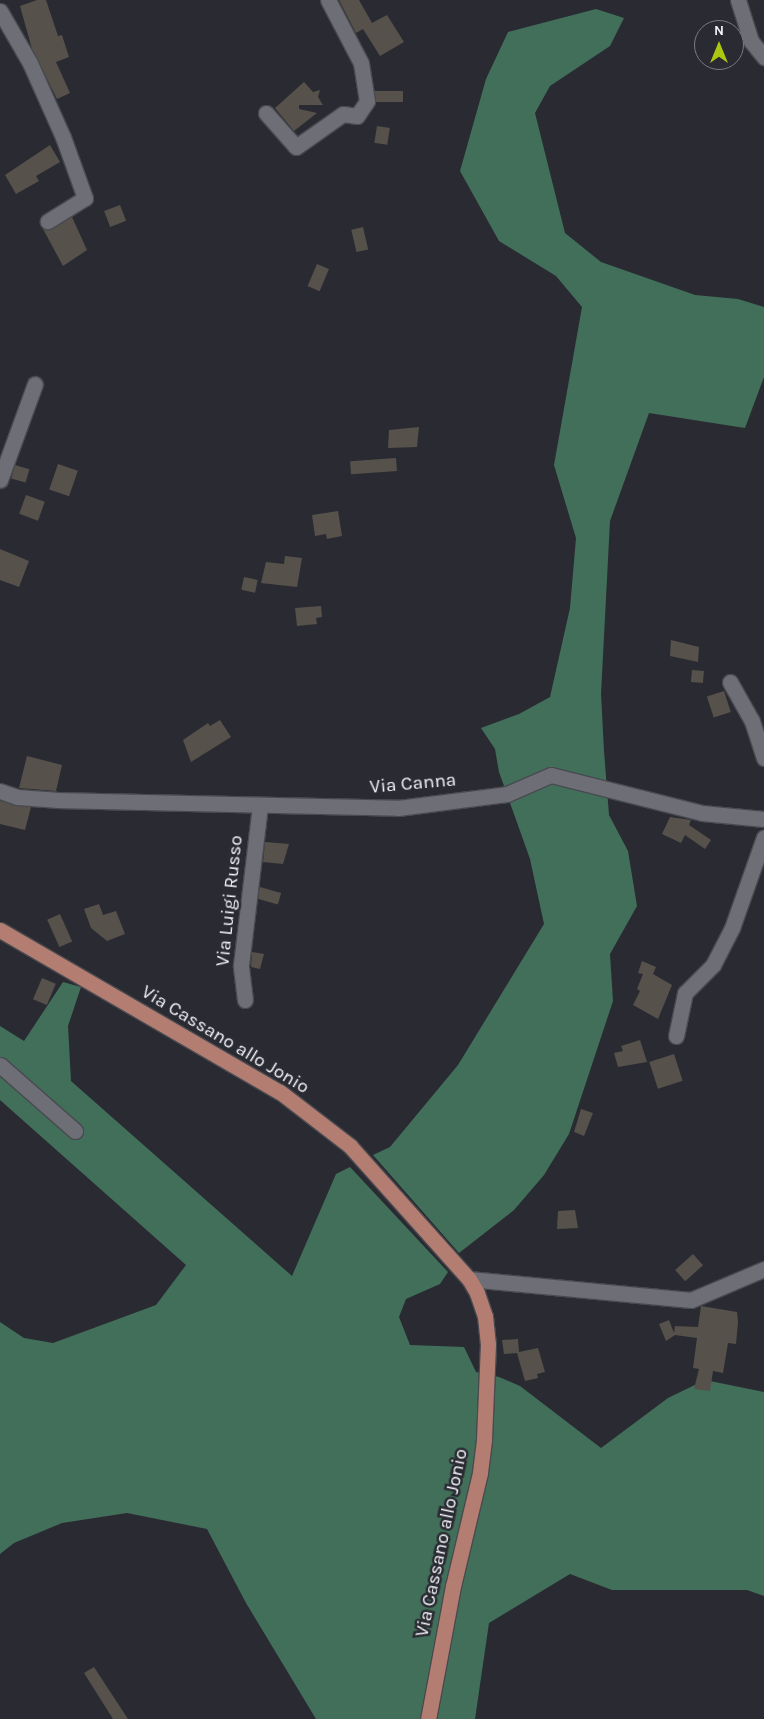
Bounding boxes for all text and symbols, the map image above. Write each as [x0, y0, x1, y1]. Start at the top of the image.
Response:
north arrow [694, 20, 744, 70]
text: N [714, 22, 724, 39]
street label: Via Canna [369, 769, 457, 799]
street label: Via Luigi Russo [212, 834, 248, 968]
street label: Via Cassano allo Jonio [137, 981, 313, 1099]
street label: Via Cassano allo Jonio [411, 1447, 473, 1639]

